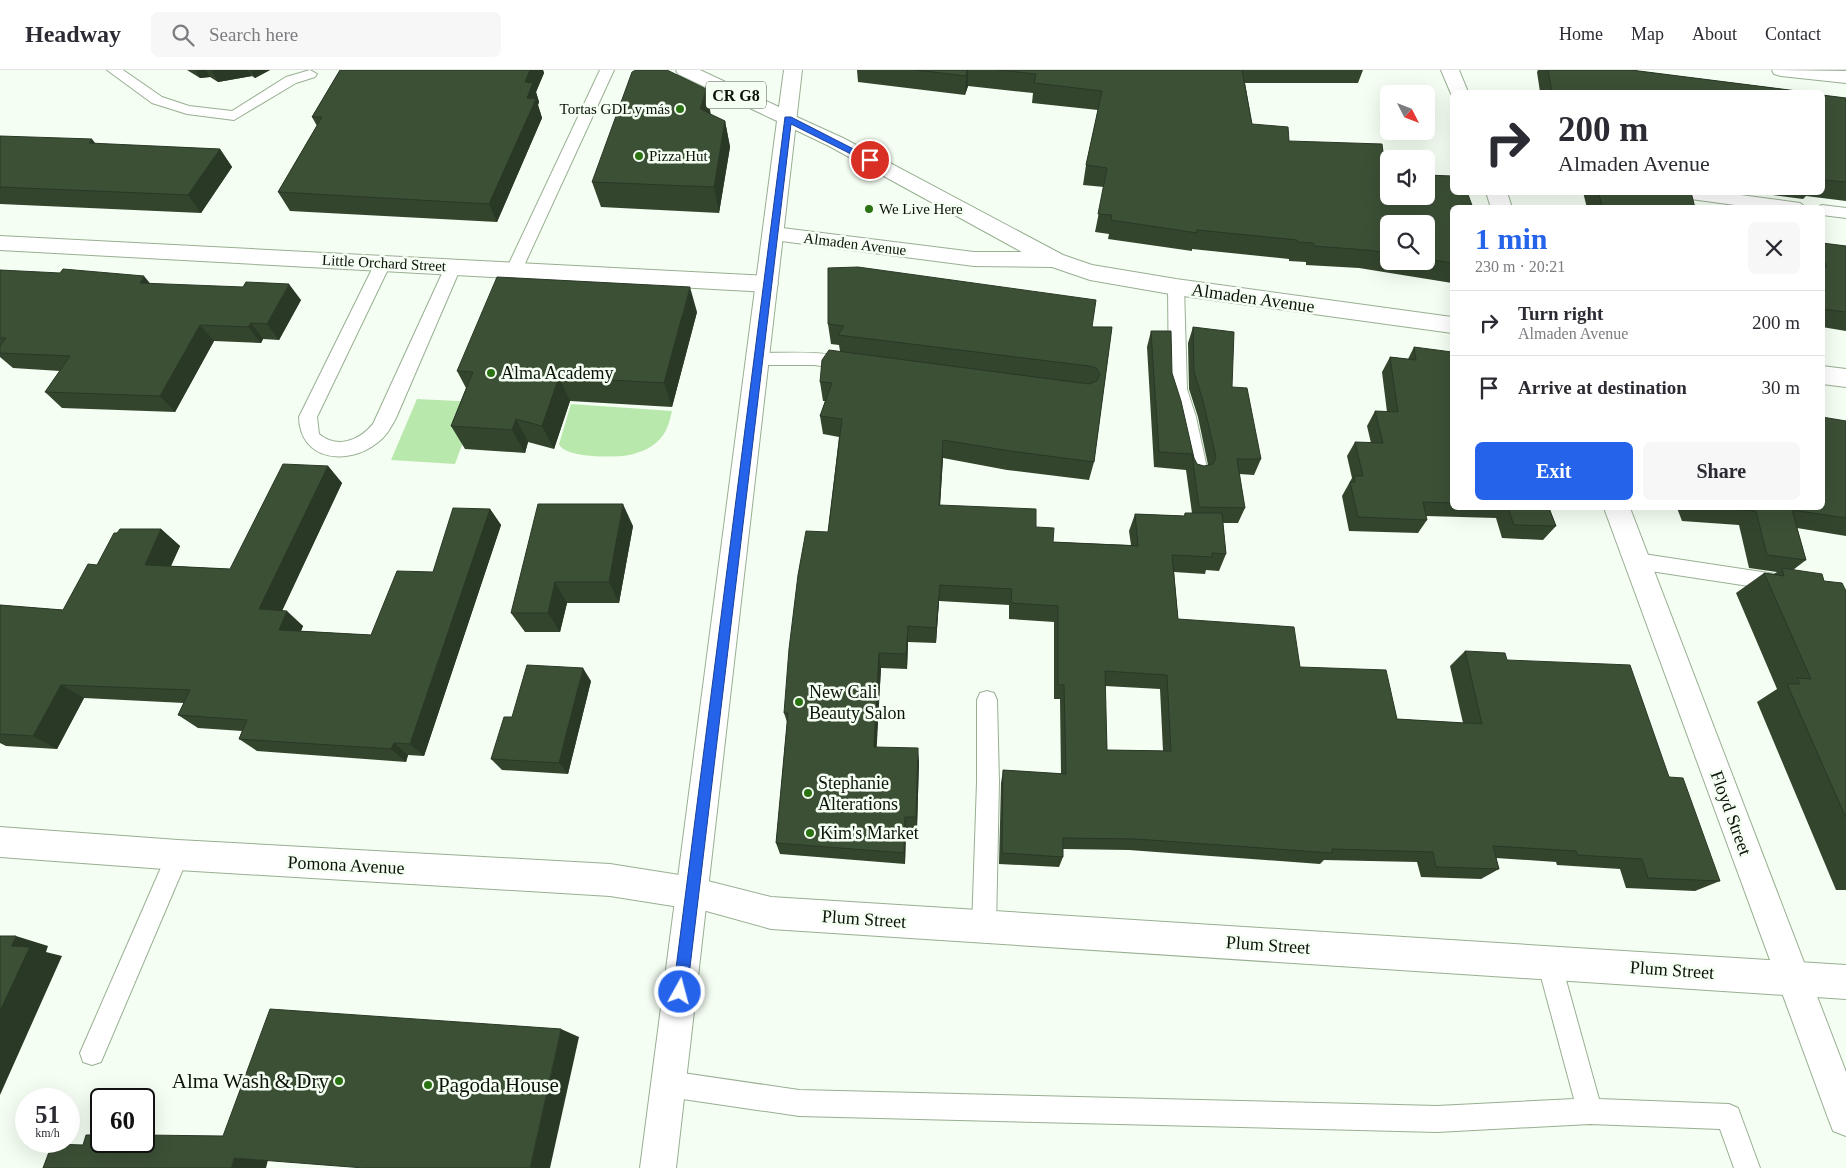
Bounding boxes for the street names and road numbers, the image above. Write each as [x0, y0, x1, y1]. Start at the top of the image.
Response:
road number: CR G8 [706, 82, 766, 108]
street label: Almaden Avenue [803, 230, 908, 258]
street label: Little Orchard Street [322, 252, 447, 274]
street label: Almaden Avenue [1190, 279, 1316, 317]
street label: Floyd Street [1706, 768, 1756, 858]
street label: Pomona Avenue [287, 852, 405, 878]
street label: Plum Street [821, 906, 907, 932]
street label: Plum Street [1225, 932, 1311, 958]
street label: Plum Street [1629, 957, 1715, 983]

